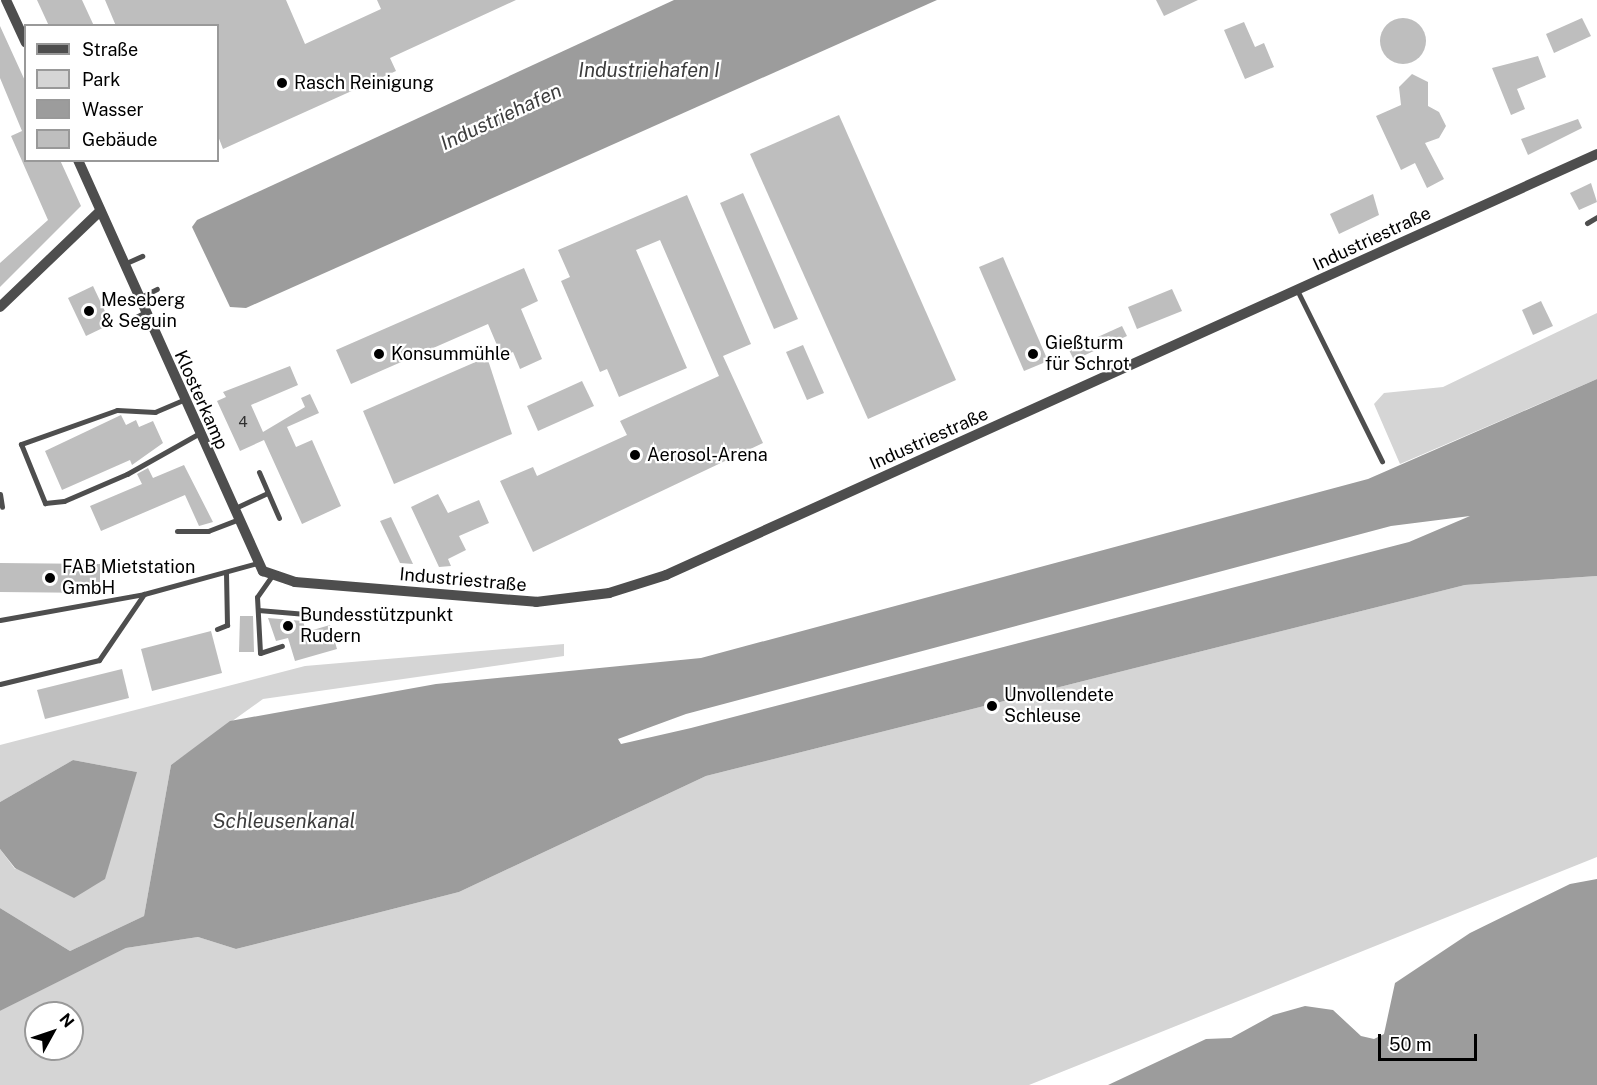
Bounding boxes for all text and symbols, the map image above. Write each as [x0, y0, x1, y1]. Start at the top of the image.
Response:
legend [24, 24, 219, 162]
text: Straße [82, 39, 138, 60]
water label: Industriehafen I [578, 58, 720, 82]
text: Park [82, 69, 120, 90]
place label: Rasch Reinigung [294, 72, 434, 94]
marker: Rasch Reinigung [275, 76, 289, 90]
water label: Industriehafen [437, 78, 565, 156]
text: Wasser [82, 99, 144, 120]
text: Gebäude [82, 129, 157, 150]
street label: Industriestraße [1310, 202, 1434, 276]
place label: Meseberg & Seguin [101, 290, 185, 332]
marker: Meseberg & Seguin [82, 304, 96, 318]
place label: Gießturm für Schrot [1045, 333, 1130, 376]
place label: Konsummühle [391, 343, 510, 365]
street label: Klosterkamp [169, 347, 233, 453]
marker: Konsummühle [372, 347, 386, 361]
marker: Gießturm für Schrot [1026, 347, 1040, 361]
street label: Industriestraße [866, 403, 992, 475]
house number: 4 [238, 413, 248, 431]
place label: Aerosol-Arena [647, 444, 768, 466]
marker: Aerosol-Arena [628, 448, 642, 462]
place label: FAB Mietstation GmbH [62, 557, 195, 600]
street label: Industriestraße [399, 564, 527, 596]
marker: FAB Mietstation GmbH [43, 571, 57, 585]
place label: Bundesstützpunkt Rudern [300, 605, 453, 648]
marker: Bundesstützpunkt Rudern [281, 619, 295, 633]
place label: Unvollendete Schleuse [1004, 685, 1114, 728]
marker: Unvollendete Schleuse [985, 699, 999, 713]
water label: Schleusenkanal [212, 809, 356, 833]
north arrow [24, 1001, 84, 1061]
text: N [55, 1009, 78, 1031]
scale bar [1381, 1022, 1480, 1060]
text: 50 m [1389, 1034, 1432, 1055]

